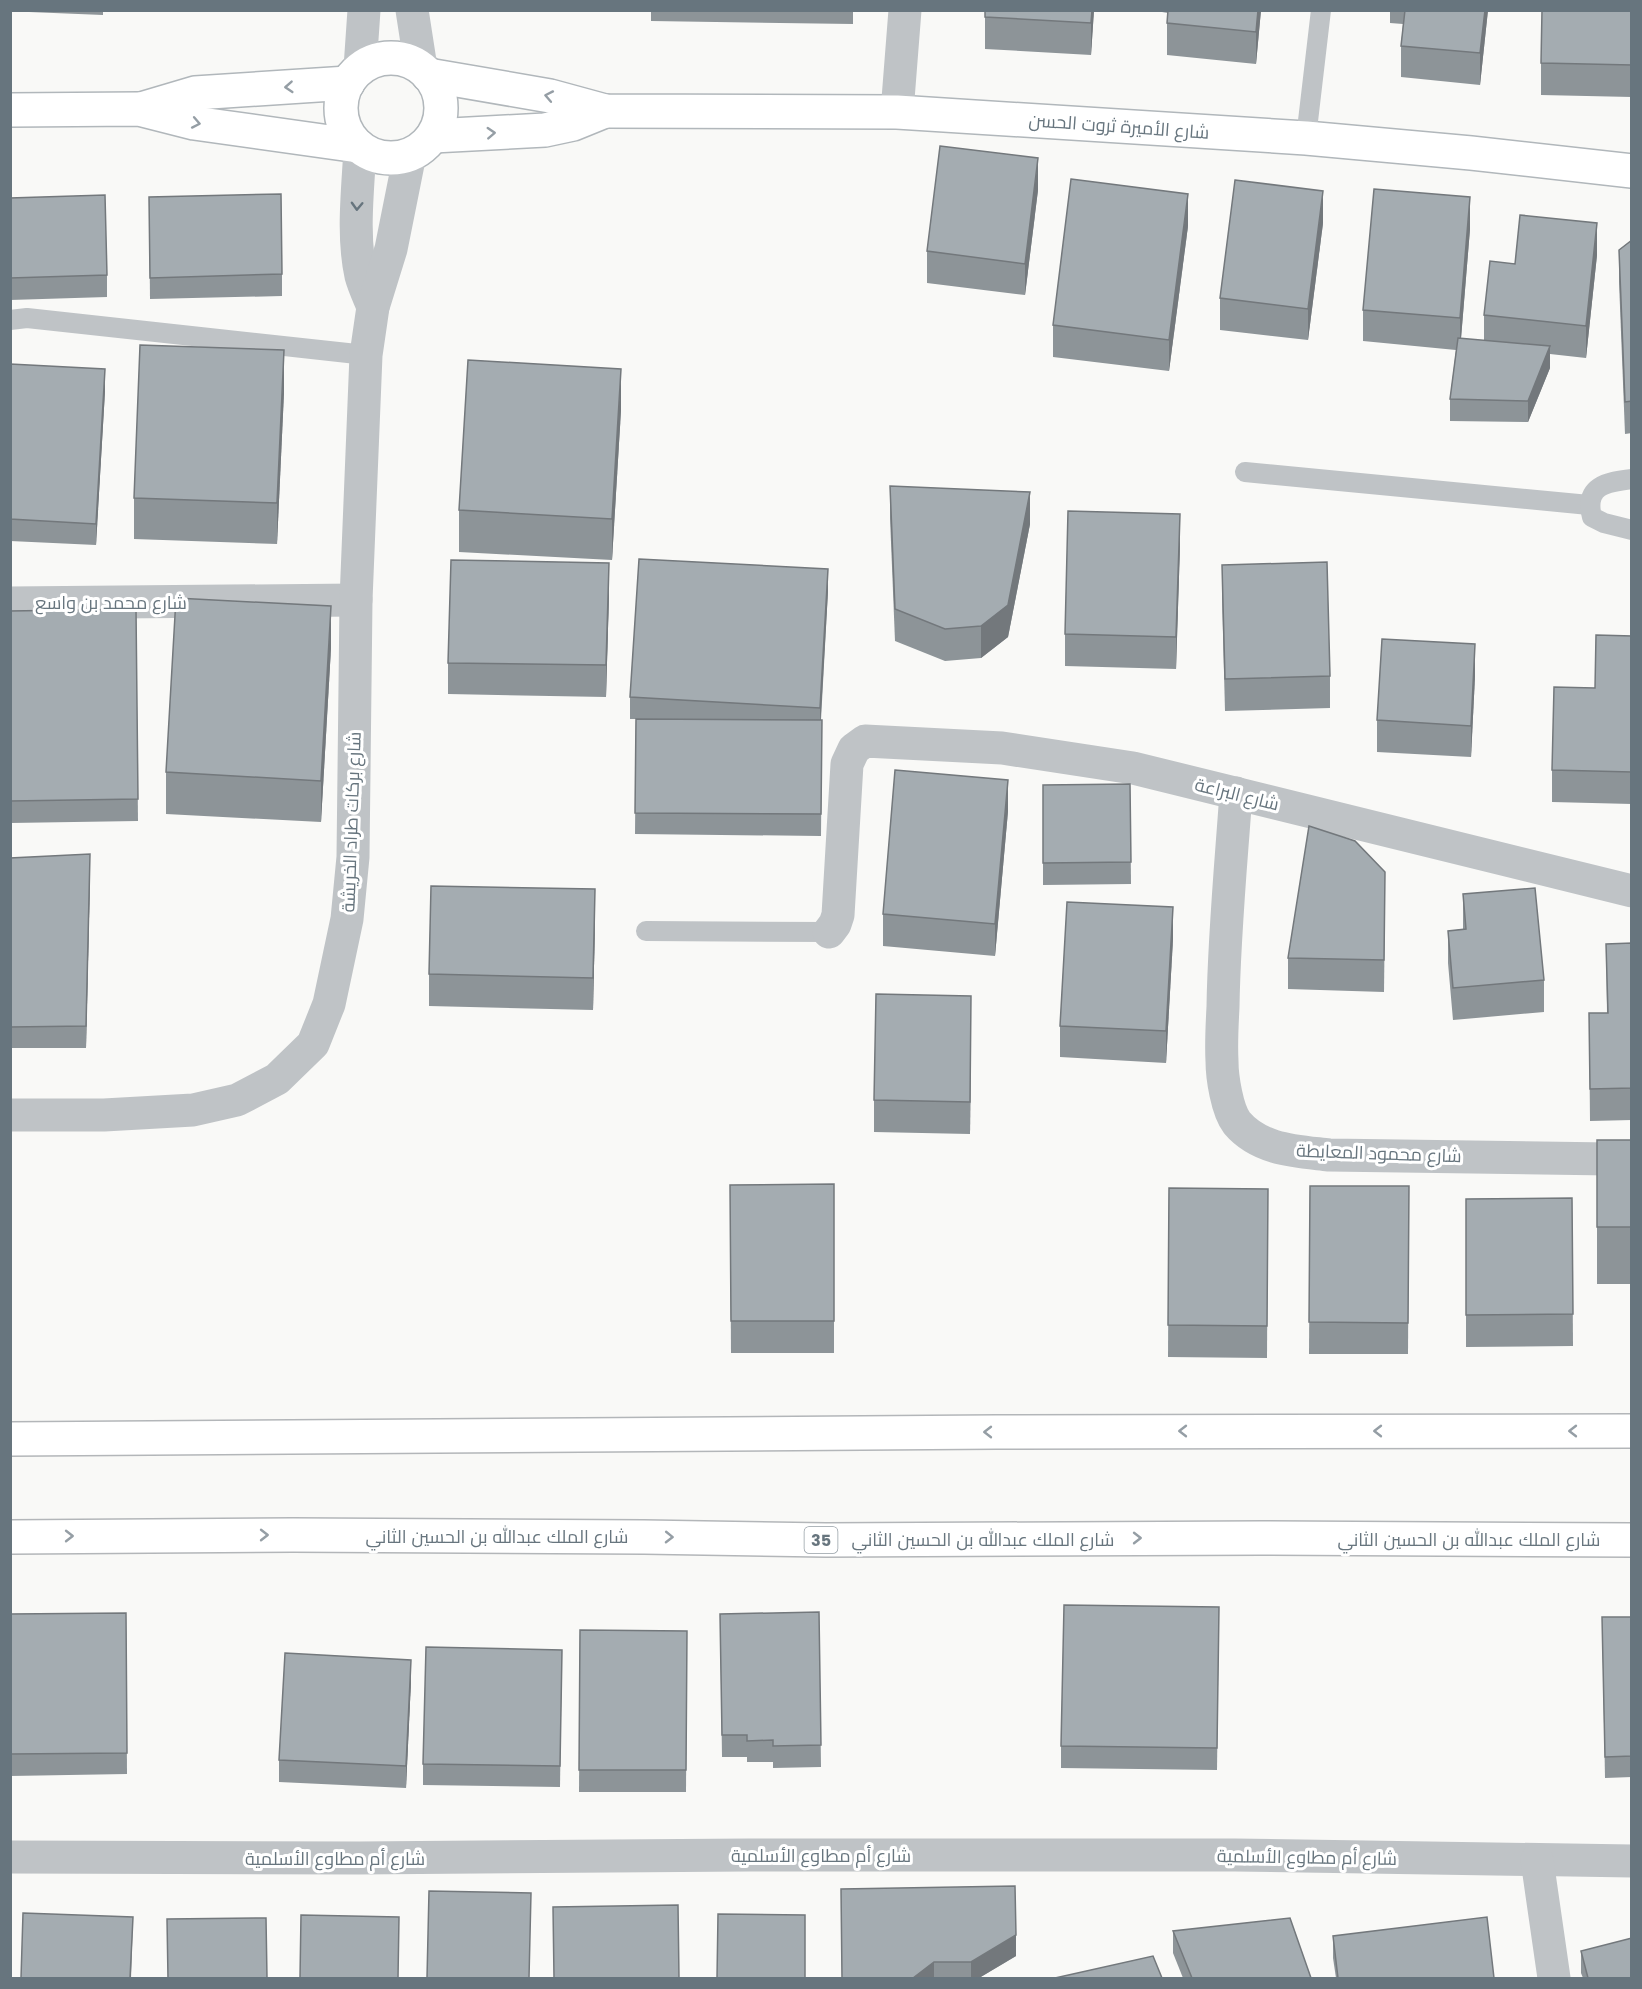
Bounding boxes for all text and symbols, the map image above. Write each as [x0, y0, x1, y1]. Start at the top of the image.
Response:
one-way arrow [285, 80, 294, 93]
one-way arrow [544, 90, 554, 103]
street label: شارع الأميرة ثروت الحسن [1028, 107, 1210, 145]
one-way arrow [191, 116, 201, 129]
one-way arrow [487, 127, 496, 140]
one-way arrow [351, 202, 364, 211]
street label: شارع محمد بن واسع [35, 590, 187, 615]
street label: شارع بركات طراد الخريشة [335, 731, 367, 913]
street label: شارع البراعة [1192, 771, 1282, 817]
street label: شارع محمود المعايطة [1296, 1138, 1462, 1168]
one-way arrow [1179, 1425, 1188, 1437]
one-way arrow [1374, 1425, 1383, 1437]
one-way arrow [1569, 1425, 1578, 1437]
one-way arrow [984, 1426, 993, 1438]
street label: شارع الملك عبدالله بن الحسين الثاني [366, 1524, 628, 1551]
road number: 35 [804, 1527, 838, 1553]
street label: شارع الملك عبدالله بن الحسين الثاني [852, 1527, 1114, 1554]
street label: شارع الملك عبدالله بن الحسين الثاني [1338, 1527, 1600, 1554]
one-way arrow [259, 1529, 268, 1541]
one-way arrow [64, 1530, 73, 1542]
one-way arrow [664, 1531, 673, 1544]
one-way arrow [1132, 1532, 1141, 1545]
street label: شارع أم مطاوع الأسلمية [731, 1843, 911, 1868]
street label: شارع أم مطاوع الأسلمية [1217, 1843, 1397, 1871]
street label: شارع أم مطاوع الأسلمية [245, 1846, 425, 1871]

